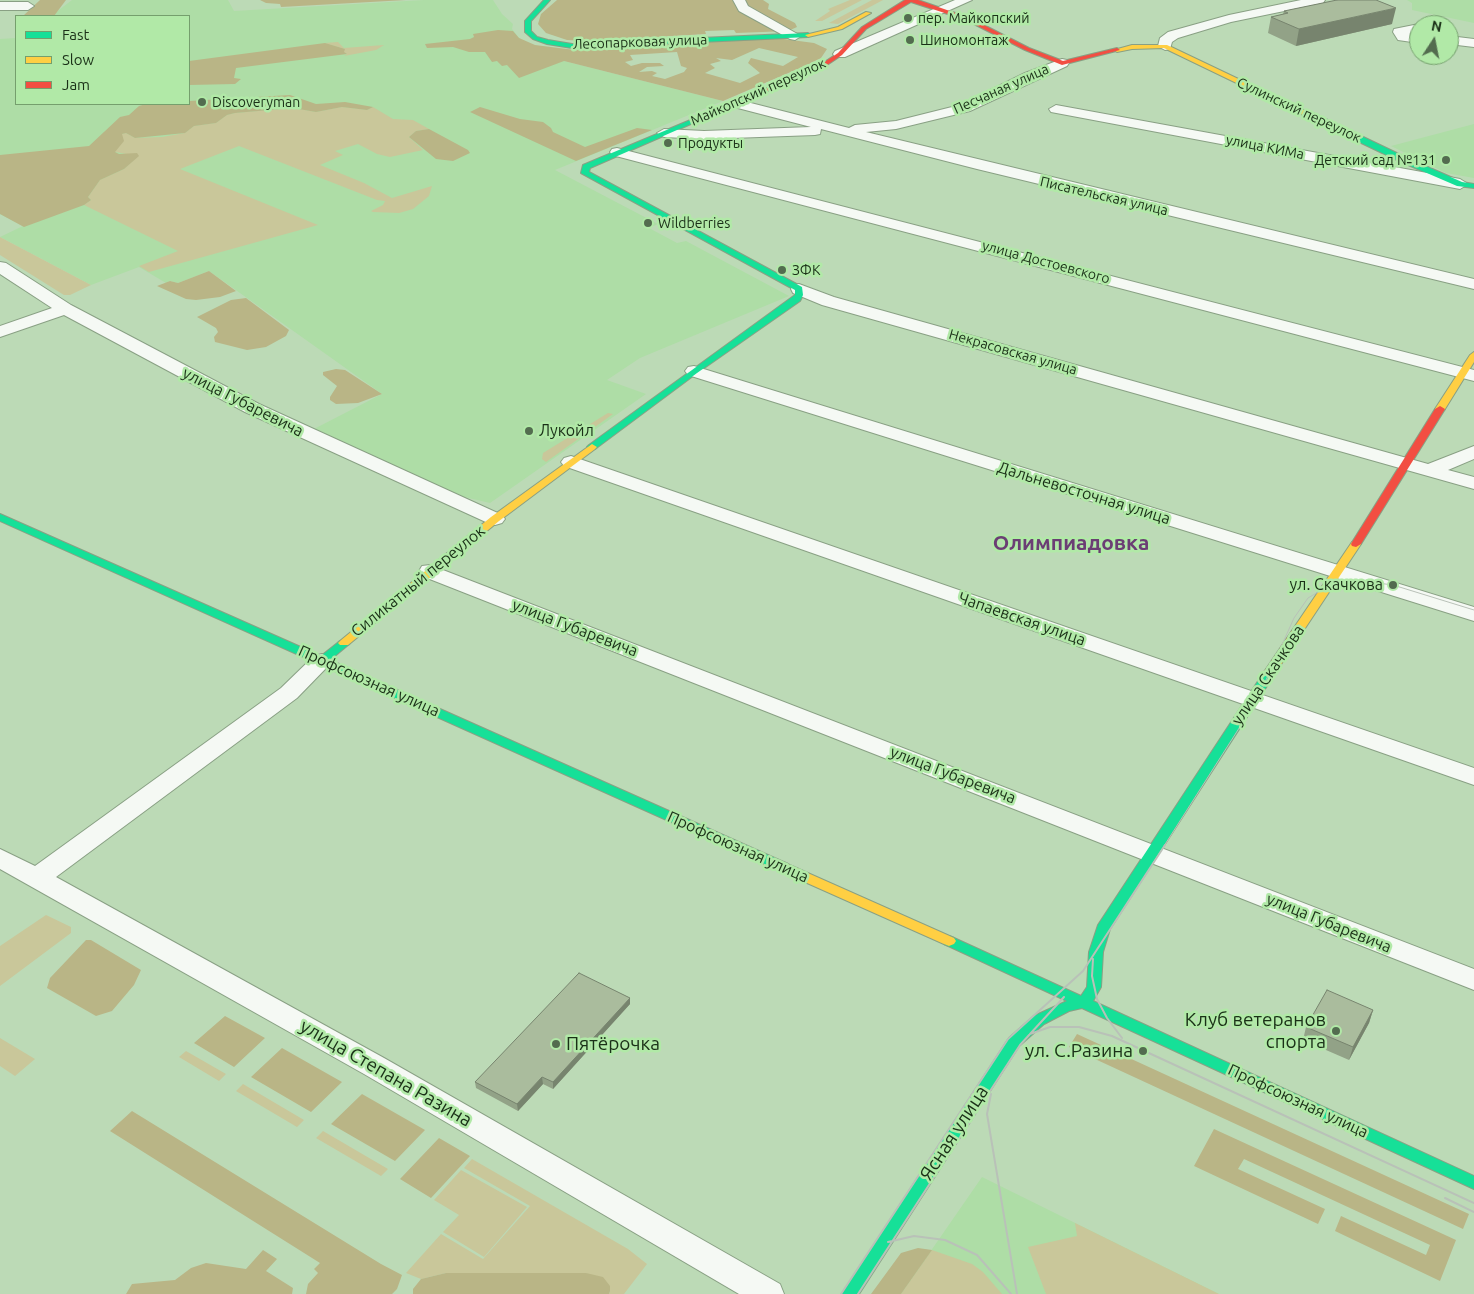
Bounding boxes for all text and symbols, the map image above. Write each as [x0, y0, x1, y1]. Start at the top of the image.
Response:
place label: пер. Майкопский [918, 10, 1030, 26]
marker: пер. Майкопский [902, 12, 914, 24]
legend [15, 15, 190, 105]
north arrow [1409, 15, 1459, 65]
text: N [1430, 17, 1443, 35]
text: Fast [62, 26, 89, 43]
street label: Лесопарковая улица [572, 31, 708, 53]
place label: Шиномонтаж [920, 32, 1009, 48]
marker: Шиномонтаж [904, 34, 916, 46]
text: Slow [62, 51, 94, 68]
street label: Майкопский переулок [688, 55, 828, 129]
street label: Песчаная улица [951, 60, 1051, 118]
street label: Сулинский переулок [1234, 74, 1364, 146]
text: Jam [62, 76, 90, 93]
place label: Discoveryman [212, 94, 300, 110]
marker: Discoveryman [196, 96, 208, 108]
street label: улица КИМа [1224, 131, 1306, 163]
place label: Продукты [678, 135, 743, 151]
marker: Продукты [662, 137, 674, 149]
place label: Детский сад №131 [1315, 152, 1436, 168]
marker: Детский сад №131 [1440, 154, 1452, 166]
street label: Писательская улица [1038, 173, 1170, 219]
place label: Wildberries [658, 215, 730, 231]
marker: Wildberries [642, 217, 654, 229]
street label: улица Достоевского [980, 237, 1112, 287]
place label: ЗФК [792, 262, 820, 278]
marker: ЗФК [776, 264, 788, 276]
street label: Некрасовская улица [947, 326, 1079, 378]
street label: улица Губаревича [179, 363, 307, 441]
place label: Лукойл [539, 421, 594, 441]
marker: Лукойл [523, 425, 535, 437]
street label: Дальневосточная улица [995, 458, 1173, 528]
street label: Силикатный переулок [347, 521, 489, 641]
district label: Олимпиадовка [993, 530, 1149, 556]
place label: ул. Скачкова [1290, 575, 1383, 595]
marker: ул. Скачкова [1387, 579, 1399, 591]
street label: Чапаевская улица [956, 588, 1088, 650]
street label: улица Губаревича [509, 595, 641, 661]
street label: улица Скачкова [1227, 621, 1309, 729]
street label: Профсоюзная улица [295, 641, 443, 721]
street label: улица Губаревича [887, 742, 1019, 808]
street label: Профсоюзная улица [664, 807, 812, 887]
street label: улица Губаревича [1264, 889, 1394, 957]
place label: Клуб ветеранов спорта [1185, 1009, 1326, 1053]
street label: улица Степана Разина [296, 1014, 476, 1132]
marker: Клуб ветеранов спорта [1330, 1025, 1342, 1037]
place label: Пятёрочка [566, 1033, 660, 1055]
marker: Пятёрочка [550, 1038, 562, 1050]
place label: ул. С.Разина [1025, 1040, 1133, 1062]
marker: ул. С.Разина [1137, 1045, 1149, 1057]
street label: Профсоюзная улица [1225, 1060, 1371, 1142]
street label: Ясная улица [915, 1081, 993, 1185]

